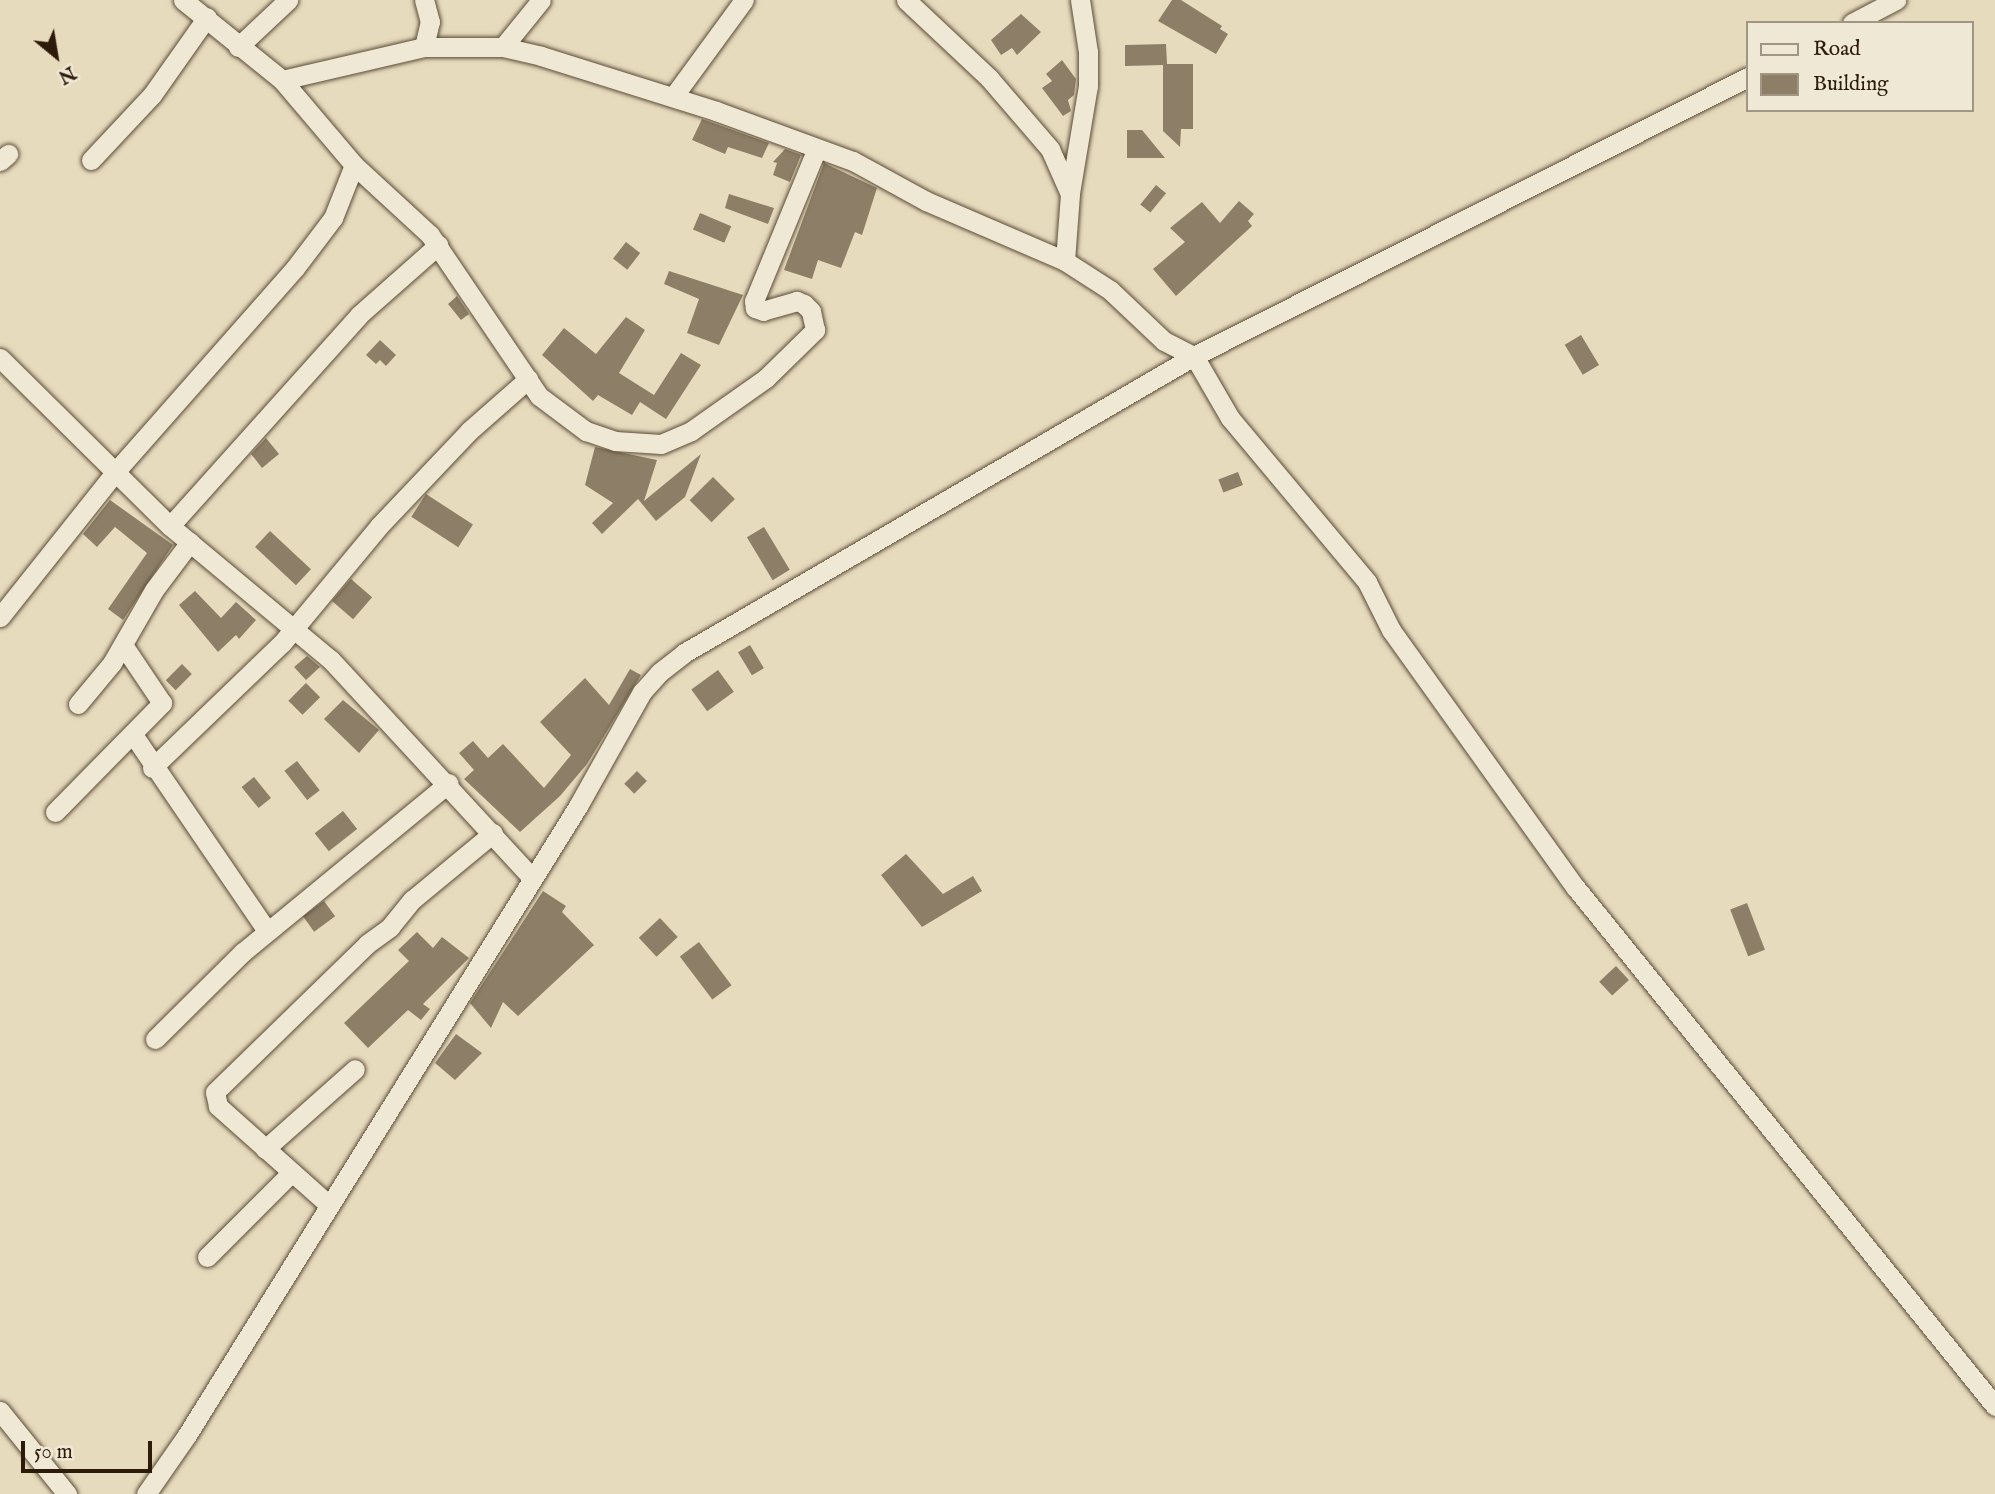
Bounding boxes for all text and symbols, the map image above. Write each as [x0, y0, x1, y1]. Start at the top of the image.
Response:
north arrow [21, 21, 91, 91]
legend [1746, 21, 1974, 112]
text: Road [1813, 36, 1860, 63]
text: N [53, 60, 80, 89]
text: Building [1813, 71, 1888, 98]
scale bar [24, 1428, 156, 1472]
text: 50 m [34, 1439, 73, 1466]

